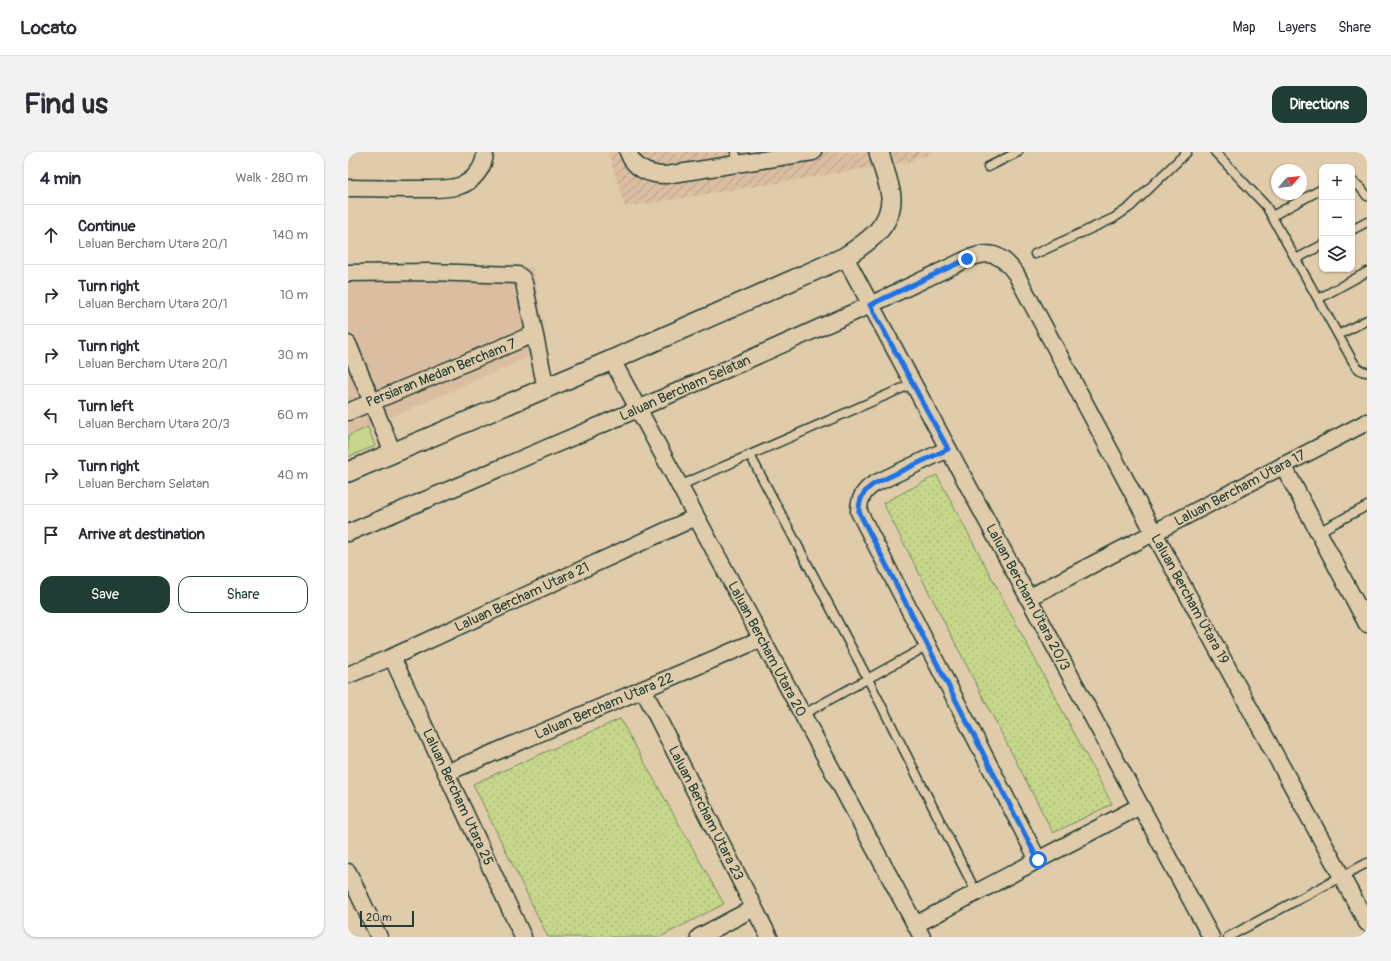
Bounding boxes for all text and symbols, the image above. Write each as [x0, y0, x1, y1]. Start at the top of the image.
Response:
text: Locato [20, 16, 77, 40]
text: Map [1233, 19, 1256, 36]
text: Layers [1278, 19, 1316, 36]
text: Share [1338, 19, 1371, 36]
button: Directions [1272, 86, 1367, 123]
text: Find us [24, 87, 108, 122]
north arrow [1271, 164, 1307, 200]
map controls [1319, 164, 1355, 272]
button: + [1319, 164, 1355, 200]
text: 4 min [40, 168, 81, 189]
text: Walk · 280 m [235, 170, 308, 186]
button: − [1319, 200, 1355, 236]
text: Continue [78, 217, 136, 236]
icon: ahead [40, 224, 62, 246]
text: 140 m [272, 227, 308, 243]
text: Laluan Bercham Utara 20/1 [78, 236, 228, 252]
button: layers [1319, 236, 1355, 272]
route end [958, 250, 976, 268]
text: Turn right [78, 277, 139, 296]
icon: right [40, 284, 62, 306]
text: 10 m [280, 287, 308, 303]
text: Laluan Bercham Utara 20/1 [78, 296, 228, 312]
street label: Persiaran Medan Bercham 7 [363, 335, 519, 411]
text: Turn right [78, 337, 139, 356]
icon: right [40, 344, 62, 366]
text: 30 m [278, 347, 308, 363]
street label: Laluan Bercham Selatan [617, 351, 753, 425]
text: Laluan Bercham Utara 20/1 [78, 356, 228, 372]
text: Turn left [78, 397, 134, 416]
icon: left [40, 404, 62, 426]
text: 60 m [277, 407, 308, 423]
text: Laluan Bercham Utara 20/3 [78, 416, 230, 432]
street label: Laluan Bercham Utara 17 [1171, 446, 1309, 530]
text: Turn right [78, 457, 139, 476]
icon: right [40, 464, 62, 486]
text: 40 m [277, 467, 308, 483]
text: Laluan Bercham Selatan [78, 476, 209, 492]
street label: Laluan Bercham Utara 20/3 [982, 521, 1074, 673]
icon: arrive [40, 524, 62, 546]
text: Arrive at destination [78, 525, 205, 544]
street label: Laluan Bercham Utara 19 [1147, 531, 1233, 667]
street label: Laluan Bercham Utara 21 [452, 558, 592, 636]
button: Save [40, 576, 170, 613]
button: Share [178, 576, 308, 613]
street label: Laluan Bercham Utara 20 [724, 578, 810, 720]
street label: Laluan Bercham Utara 22 [532, 669, 676, 743]
street label: Laluan Bercham Utara 25 [419, 726, 497, 868]
street label: Laluan Bercham Utara 23 [665, 743, 747, 883]
route start [1029, 851, 1047, 869]
scale bar [360, 909, 414, 928]
text: 20 m [366, 911, 392, 924]

